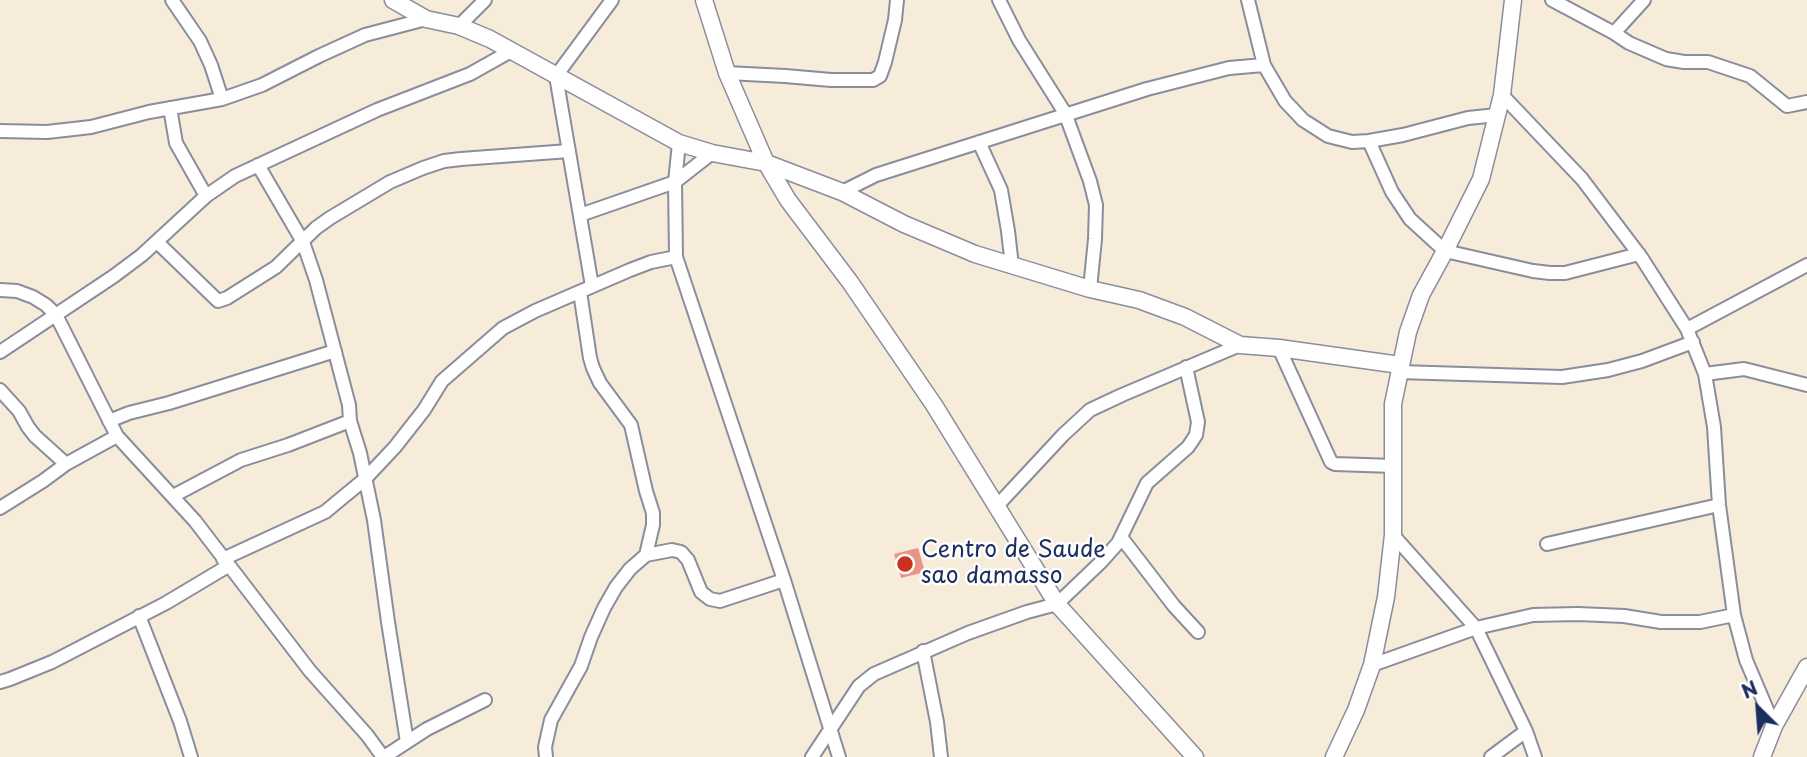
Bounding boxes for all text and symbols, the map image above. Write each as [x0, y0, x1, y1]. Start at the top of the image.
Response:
place label: Centro de Saude sao damasso [921, 537, 1106, 591]
marker: Centro de Saude sao damasso [895, 554, 915, 574]
north arrow [1723, 673, 1793, 743]
text: N [1736, 673, 1762, 705]

